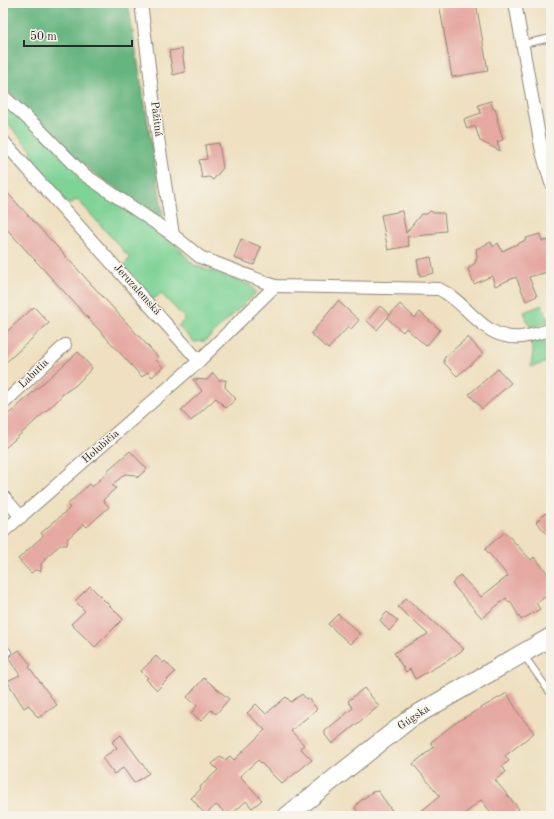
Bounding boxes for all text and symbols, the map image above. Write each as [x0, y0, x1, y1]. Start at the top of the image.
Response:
scale bar [24, 22, 132, 48]
text: 50 m [30, 30, 57, 43]
street label: Pažitná [148, 101, 164, 138]
street label: Jeruzalemská [111, 262, 163, 318]
street label: Labutia [17, 357, 51, 391]
street label: Holubičia [80, 428, 122, 466]
street label: Gúgska [396, 703, 432, 733]

